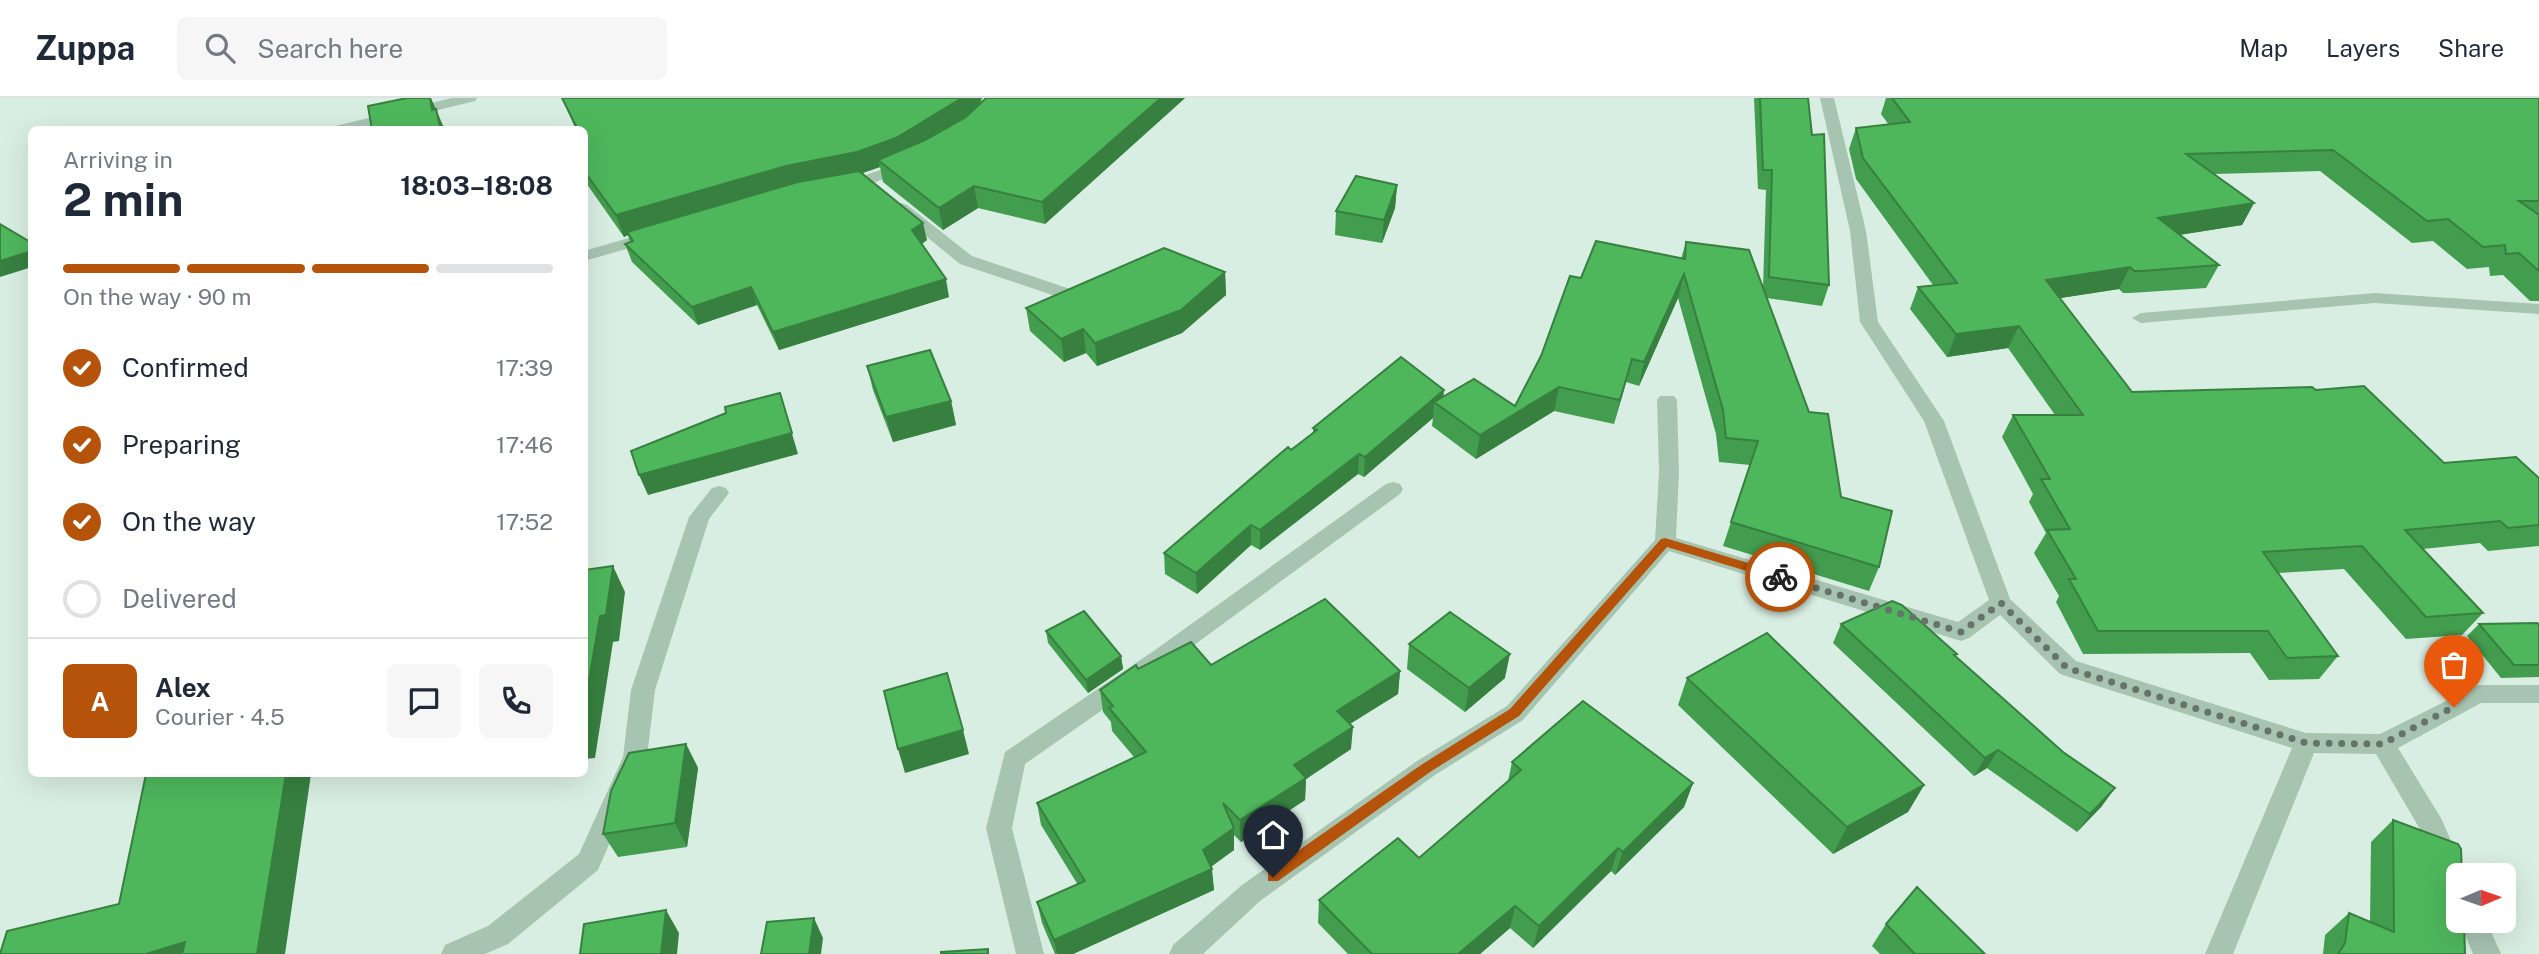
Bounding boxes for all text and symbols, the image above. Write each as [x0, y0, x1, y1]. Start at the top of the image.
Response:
search box [177, 17, 667, 80]
text: Zuppa [35, 29, 135, 67]
icon: search [201, 29, 239, 67]
text: Search here [257, 33, 403, 64]
text: Map [2239, 34, 2288, 62]
text: Layers [2326, 34, 2400, 62]
text: Share [2438, 34, 2504, 62]
text: Arriving in [63, 146, 173, 173]
text: 18:03–18:08 [400, 170, 553, 201]
text: 2 min [63, 172, 183, 226]
text: On the way · 90 m [63, 283, 251, 310]
icon: check [63, 349, 101, 387]
text: Confirmed [122, 352, 249, 383]
text: 17:39 [496, 354, 553, 381]
icon: check [63, 426, 101, 464]
text: Preparing [122, 429, 241, 460]
text: 17:46 [496, 431, 553, 458]
icon: check [63, 503, 101, 541]
text: On the way [122, 506, 256, 537]
text: 17:52 [496, 508, 553, 535]
courier [1745, 542, 1815, 612]
icon: bike [1761, 558, 1799, 596]
text: Delivered [122, 583, 237, 614]
pin [2424, 635, 2484, 707]
icon: bag [2435, 646, 2473, 684]
button: chat [387, 664, 461, 738]
button: phone [479, 664, 553, 738]
text: Alex [155, 672, 211, 703]
text: A [91, 686, 109, 717]
text: Courier · 4.5 [155, 703, 285, 730]
pin [1243, 805, 1303, 877]
icon: home [1254, 816, 1292, 854]
north arrow [2446, 863, 2516, 933]
map controls [2446, 863, 2516, 933]

